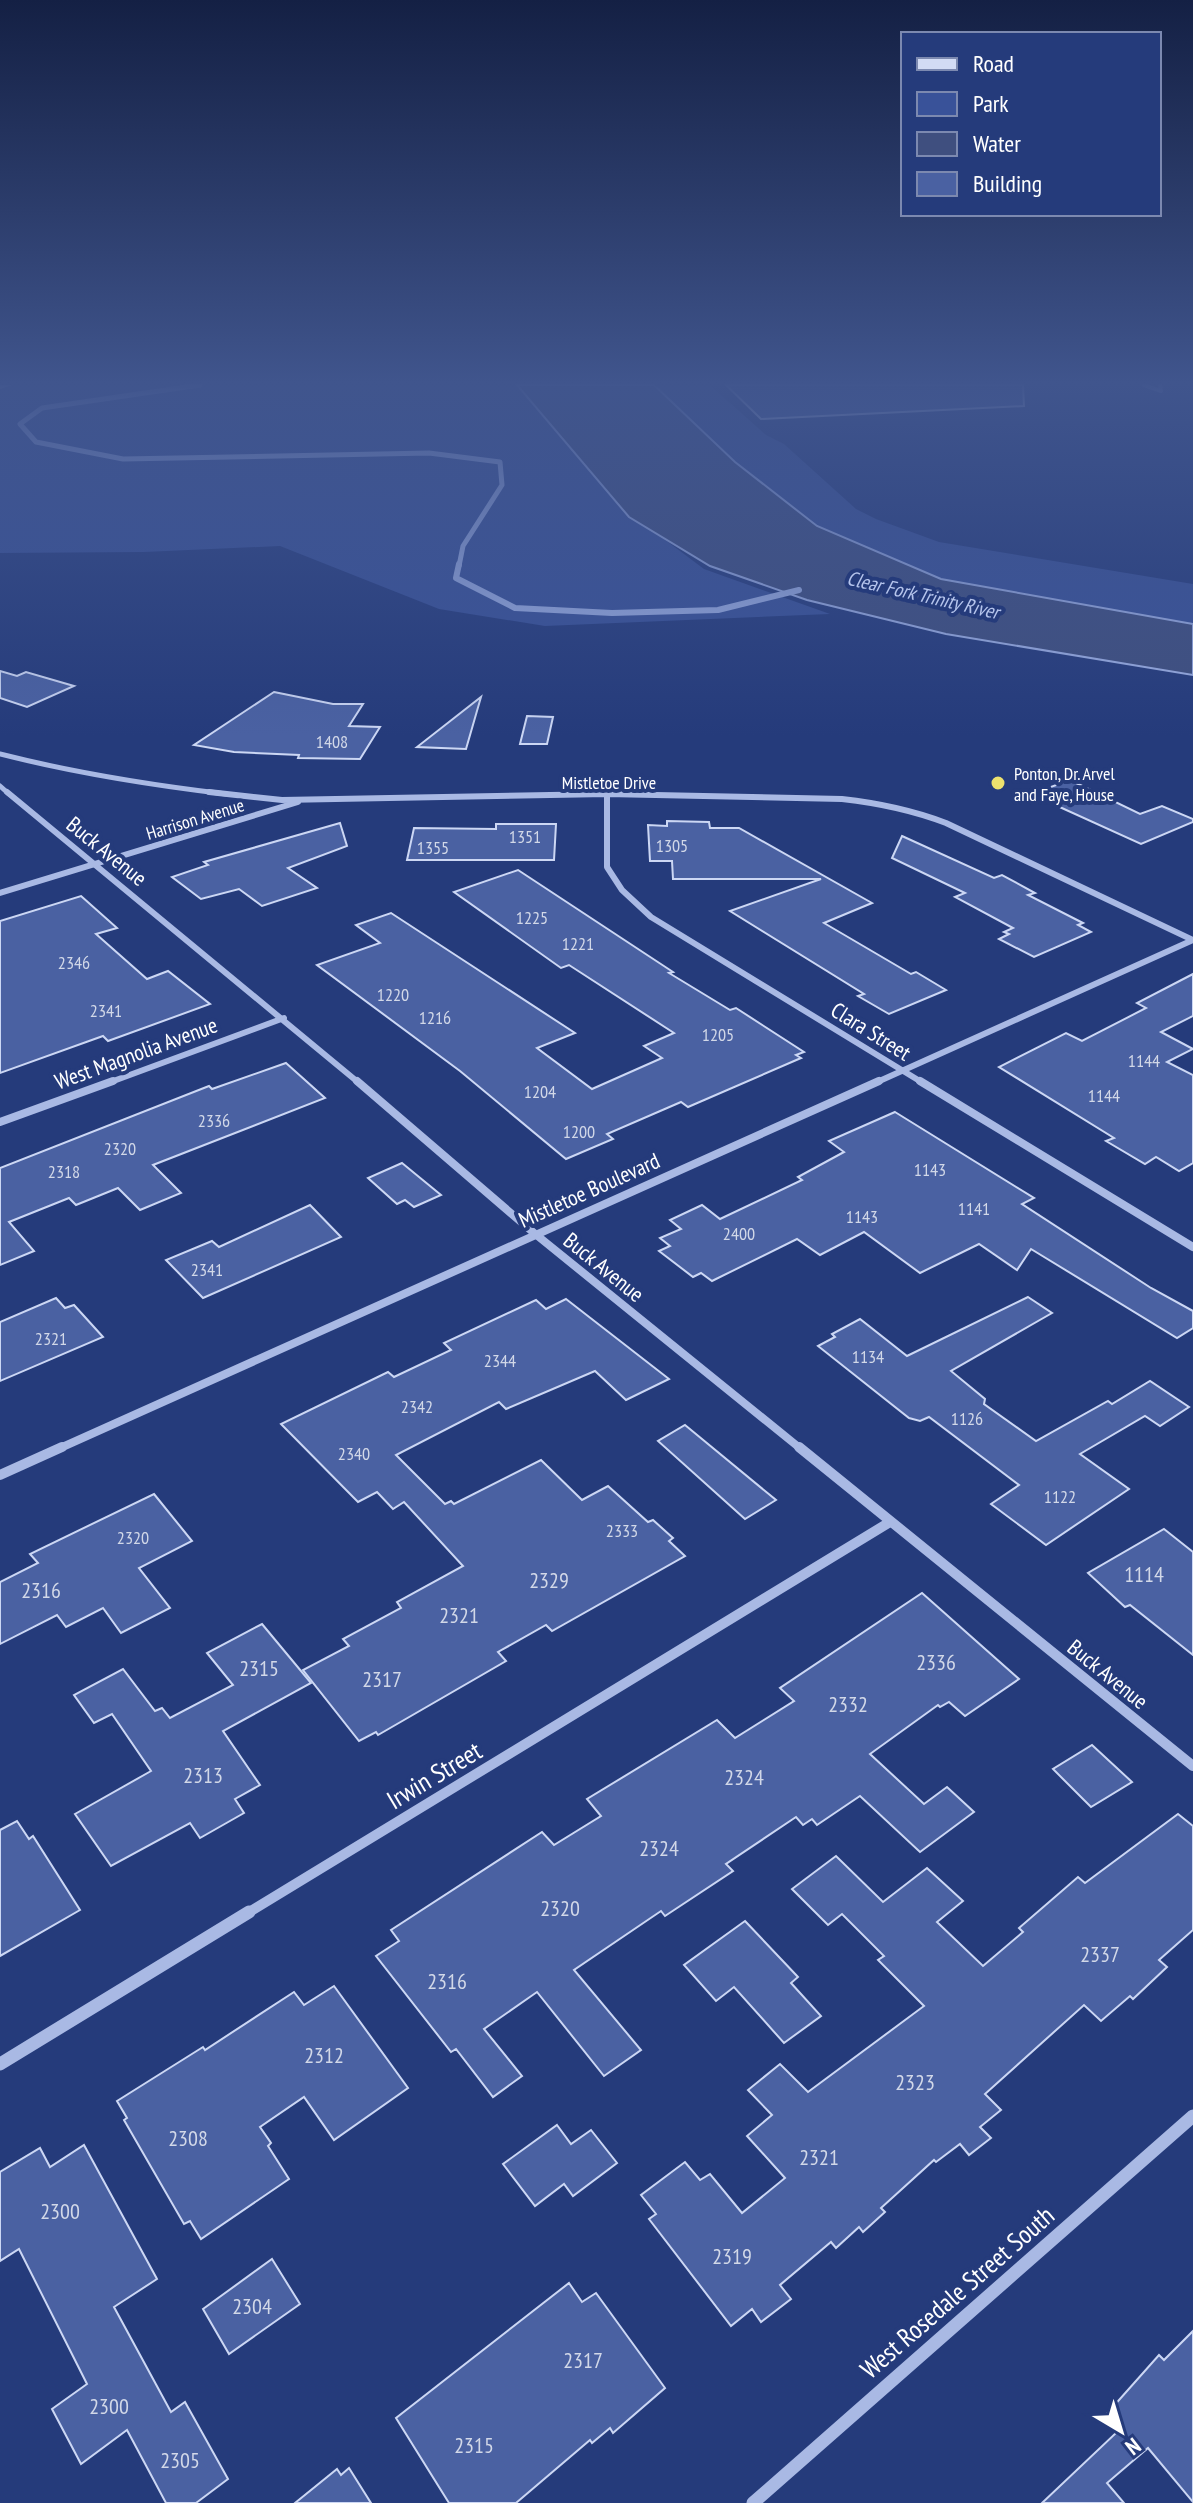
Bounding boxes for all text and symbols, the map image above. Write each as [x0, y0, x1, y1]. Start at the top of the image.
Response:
legend [901, 32, 1161, 216]
text: Road [973, 48, 1014, 79]
text: Park [973, 88, 1009, 119]
text: Water [973, 128, 1021, 159]
text: Building [973, 168, 1042, 199]
water label: Clear Fork Trinity River [844, 565, 1004, 626]
house number: 1408 [316, 730, 348, 753]
place label: Ponton, Dr. Arvel and Faye, House [1014, 762, 1115, 806]
street label: Mistletoe Drive [562, 771, 656, 794]
marker: Ponton, Dr. Arvel and Faye, House [989, 774, 1007, 792]
street label: Harrison Avenue [143, 793, 247, 845]
street label: Buck Avenue [61, 810, 153, 892]
house number: 1351 [509, 825, 541, 848]
house number: 1305 [656, 834, 688, 857]
house number: 1355 [417, 836, 449, 859]
house number: 1225 [516, 906, 548, 929]
house number: 1221 [562, 932, 594, 955]
house number: 2346 [58, 951, 90, 974]
house number: 1220 [377, 983, 409, 1006]
street label: Clara Street [826, 996, 916, 1066]
house number: 2341 [90, 999, 122, 1022]
house number: 1216 [419, 1006, 451, 1029]
street label: West Magnolia Avenue [51, 1011, 221, 1095]
house number: 1205 [702, 1023, 734, 1046]
house number: 1144 [1128, 1049, 1160, 1072]
house number: 1204 [524, 1080, 556, 1103]
house number: 1144 [1088, 1084, 1120, 1107]
house number: 2336 [198, 1109, 230, 1132]
house number: 1200 [563, 1120, 595, 1143]
house number: 2320 [104, 1137, 136, 1160]
street label: Mistletoe Boulevard [514, 1146, 664, 1234]
house number: 1143 [914, 1158, 946, 1181]
house number: 2318 [48, 1160, 80, 1183]
house number: 1141 [958, 1197, 990, 1220]
house number: 1143 [846, 1205, 878, 1228]
house number: 2400 [723, 1222, 755, 1245]
street label: Buck Avenue [558, 1226, 650, 1308]
house number: 2341 [191, 1258, 223, 1281]
house number: 2321 [35, 1327, 67, 1350]
house number: 1134 [852, 1345, 884, 1368]
house number: 2344 [484, 1349, 516, 1372]
house number: 2342 [401, 1395, 433, 1418]
house number: 1126 [951, 1407, 983, 1430]
house number: 2340 [338, 1442, 370, 1465]
house number: 1122 [1044, 1485, 1076, 1508]
house number: 2333 [606, 1519, 638, 1542]
house number: 2320 [117, 1526, 149, 1549]
house number: 1114 [1124, 1560, 1164, 1588]
house number: 2329 [529, 1566, 569, 1594]
house number: 2316 [21, 1576, 61, 1604]
house number: 2321 [439, 1601, 479, 1629]
street label: Buck Avenue [1062, 1633, 1154, 1715]
house number: 2336 [916, 1648, 956, 1676]
house number: 2315 [239, 1654, 279, 1682]
house number: 2317 [362, 1665, 402, 1693]
house number: 2332 [828, 1690, 868, 1718]
street label: Irwin Street [381, 1734, 487, 1816]
house number: 2313 [183, 1761, 223, 1789]
house number: 2324 [724, 1763, 764, 1791]
house number: 2324 [639, 1834, 679, 1862]
house number: 2320 [540, 1894, 580, 1922]
house number: 2337 [1080, 1940, 1120, 1968]
house number: 2316 [427, 1967, 467, 1995]
house number: 2312 [304, 2041, 344, 2069]
house number: 2323 [895, 2068, 935, 2096]
house number: 2308 [168, 2124, 208, 2152]
house number: 2321 [799, 2143, 839, 2171]
house number: 2300 [40, 2197, 80, 2225]
street label: West Rosedale Street South [853, 2199, 1061, 2385]
house number: 2319 [712, 2242, 752, 2270]
house number: 2304 [232, 2292, 272, 2320]
house number: 2317 [563, 2346, 603, 2374]
north arrow [1081, 2391, 1161, 2471]
house number: 2300 [89, 2392, 129, 2420]
house number: 2315 [454, 2431, 494, 2459]
text: N [1120, 2432, 1147, 2461]
house number: 2305 [160, 2446, 200, 2474]

